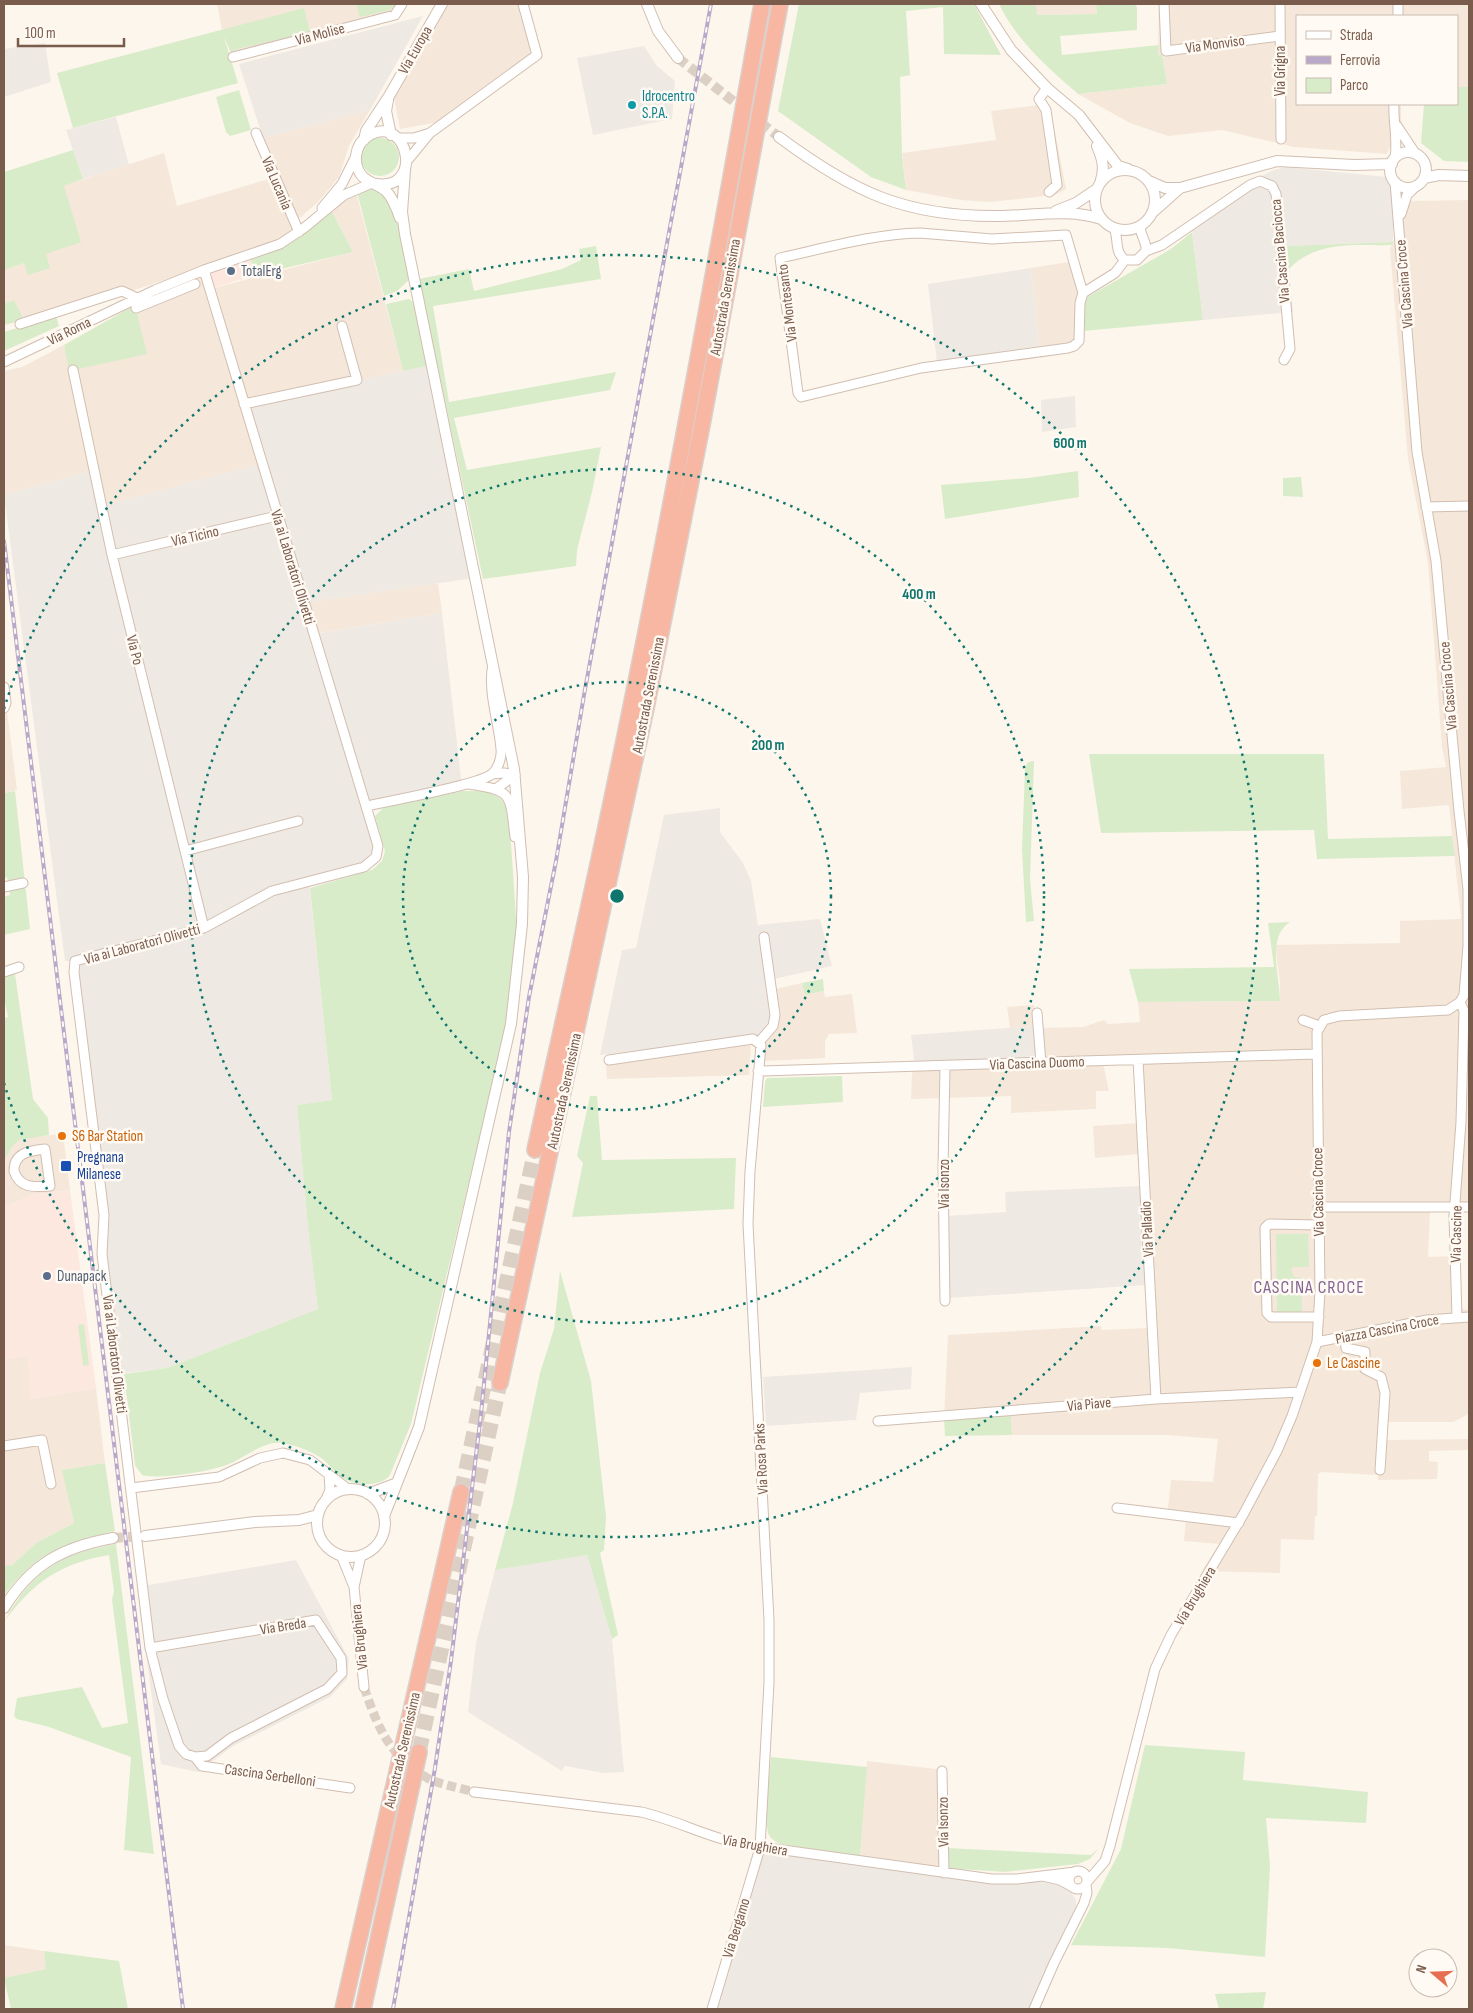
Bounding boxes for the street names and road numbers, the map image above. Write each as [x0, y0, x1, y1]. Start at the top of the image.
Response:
street label: Via Molise [293, 19, 347, 50]
street label: Via Europa [394, 23, 437, 78]
street label: Via Monviso [1184, 31, 1246, 58]
street label: Via Grigna [1271, 46, 1290, 96]
street label: Via Lucania [257, 154, 296, 213]
street label: Via Cascina Baciocca [1266, 198, 1295, 304]
street label: Autostrada Serenissima [706, 237, 745, 358]
street label: Via Cascina Croce [1391, 239, 1418, 329]
street label: Via Montesanto [773, 263, 802, 343]
street label: Via Roma [44, 313, 94, 350]
street label: Via ai Laboratori Olivetti [266, 507, 319, 627]
street label: Via Ticino [170, 522, 221, 551]
street label: Via Po [122, 633, 147, 667]
street label: Autostrada Serenissima [628, 635, 669, 756]
street label: Via Cascina Croce [1435, 641, 1462, 731]
street label: Via ai Laboratori Olivetti [82, 920, 202, 969]
street label: Autostrada Serenissima [543, 1031, 586, 1152]
street label: Via Cascina Duomo [989, 1052, 1085, 1075]
street label: Via Cascina Croce [1308, 1147, 1329, 1237]
street label: Via Isonzo [935, 1159, 954, 1209]
street label: Via Palladio [1137, 1200, 1158, 1258]
street label: Via Cascine [1447, 1205, 1466, 1263]
street label: Via ai Laboratori Olivetti [98, 1294, 131, 1415]
street label: Piazza Cascina Croce [1334, 1310, 1440, 1349]
street label: Via Piave [1066, 1393, 1112, 1416]
street label: Via Rosa Parks [750, 1423, 773, 1495]
street label: Via Brughiera [1170, 1563, 1221, 1629]
street label: Via Brughiera [347, 1603, 372, 1671]
street label: Via Breda [259, 1613, 308, 1640]
street label: Autostrada Serenissima [380, 1690, 425, 1811]
street label: Cascina Serbelloni [223, 1760, 317, 1791]
street label: Via Isonzo [934, 1797, 953, 1847]
street label: Via Brughiera [721, 1830, 789, 1861]
street label: Via Bergamo [718, 1896, 755, 1960]

